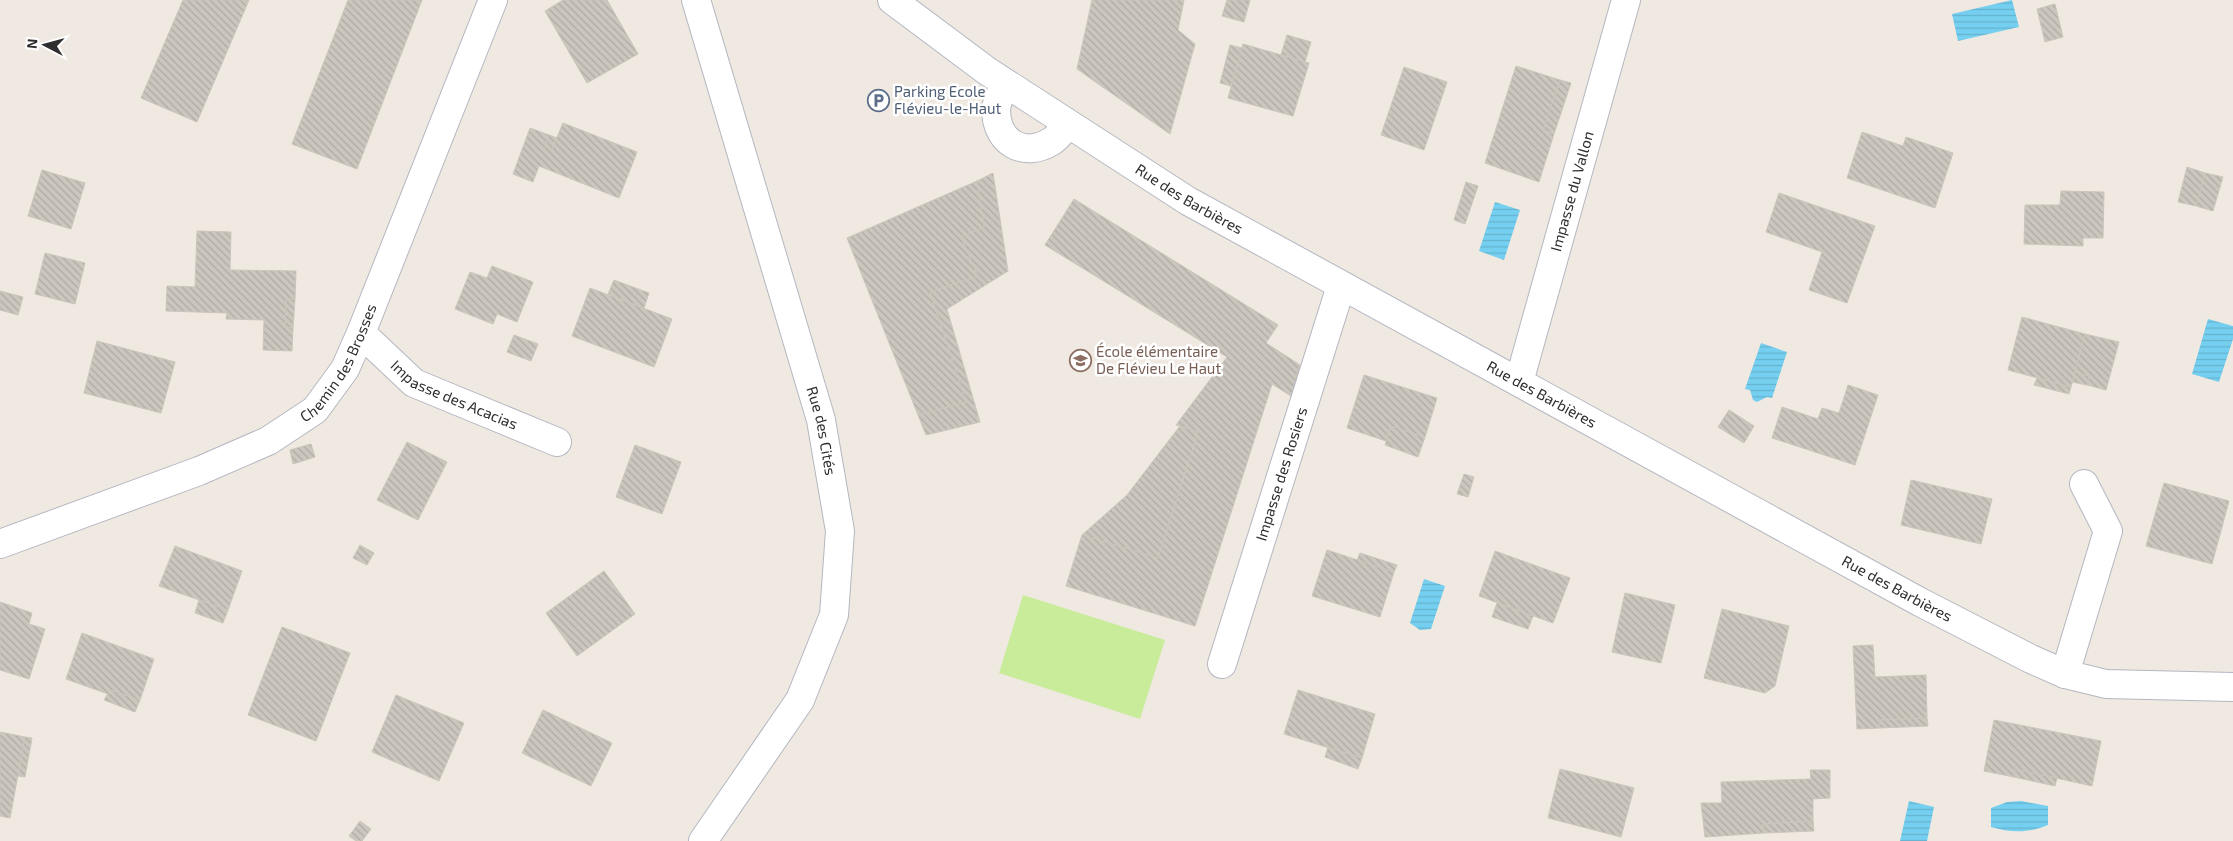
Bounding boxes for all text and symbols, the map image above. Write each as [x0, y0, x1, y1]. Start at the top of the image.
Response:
north arrow [20, 20, 70, 70]
text: N [23, 38, 41, 50]
place label: Parking Ecole Flévieu-le-Haut [894, 82, 1002, 117]
parking icon: Parking Ecole Flévieu-le-Haut [866, 89, 890, 113]
street label: Impasse du Vallon [1546, 129, 1597, 253]
street label: Rue des Barbières [1132, 159, 1246, 237]
street label: Chemin des Brosses [296, 301, 380, 425]
place label: École élémentaire De Flévieu Le Haut [1096, 342, 1221, 377]
school or university icon: École élémentaire De Flévieu Le Haut [1068, 349, 1092, 373]
street label: Impasse des Acacias [388, 356, 520, 433]
street label: Rue des Barbières [1484, 356, 1600, 431]
street label: Rue des Cités [803, 384, 840, 477]
street label: Impasse des Rosiers [1251, 405, 1310, 543]
street label: Rue des Barbières [1839, 551, 1955, 625]

